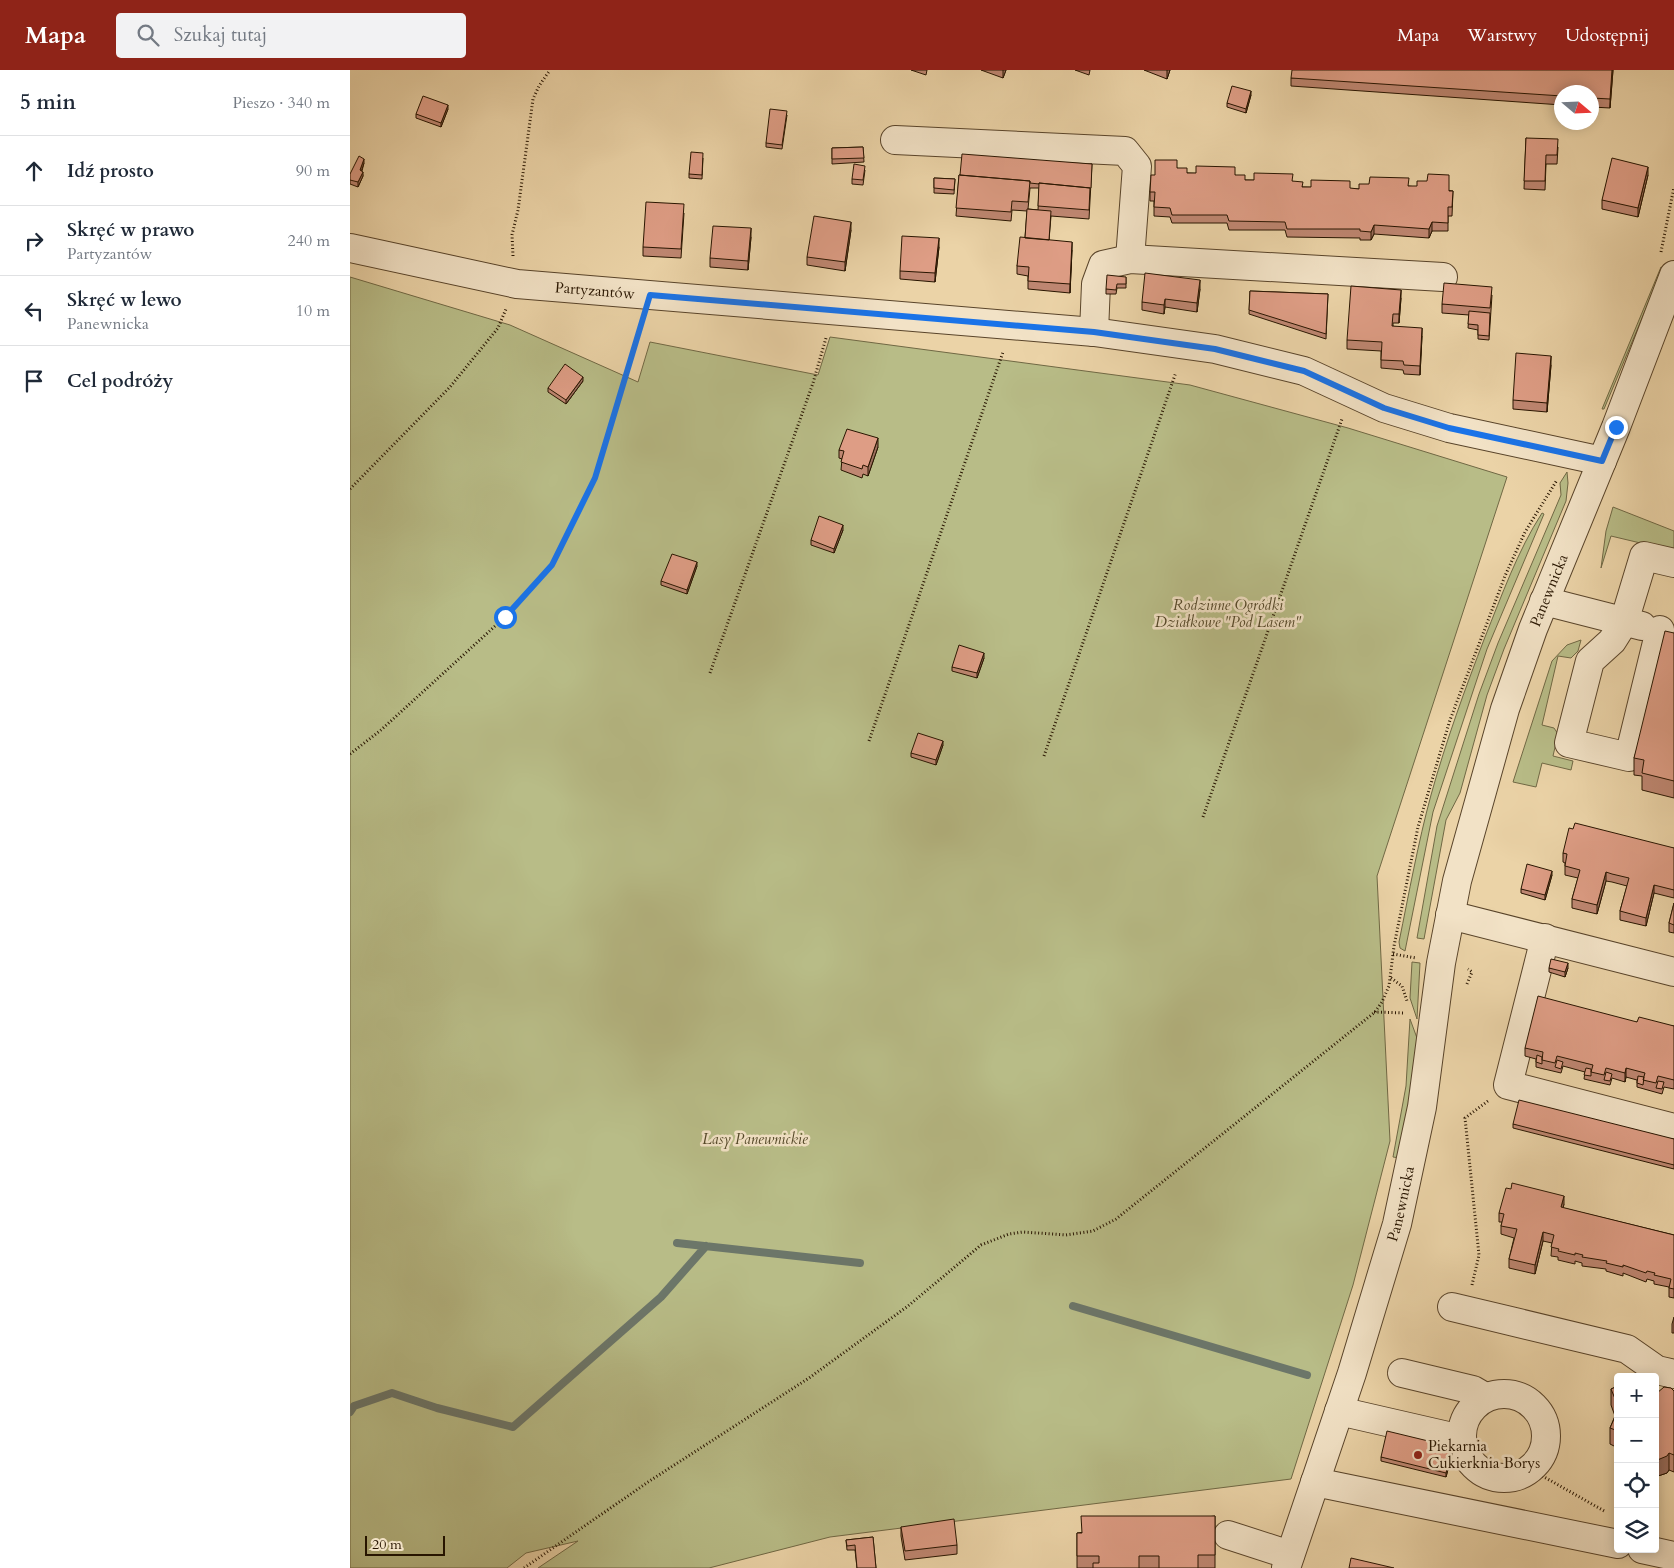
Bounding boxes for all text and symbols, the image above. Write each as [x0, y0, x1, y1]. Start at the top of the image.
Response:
search box [116, 13, 466, 58]
text: Mapa [25, 19, 86, 52]
icon: search [134, 21, 162, 49]
text: Szukaj tutaj [174, 22, 267, 48]
text: Mapa [1397, 23, 1439, 48]
text: Warstwy [1467, 23, 1537, 48]
text: Udostępnij [1565, 23, 1649, 48]
north arrow [1554, 85, 1599, 130]
text: 5 min [20, 88, 76, 117]
text: Pieszo · 340 m [233, 92, 330, 114]
icon: ahead [20, 157, 48, 185]
text: Idź prosto [67, 158, 154, 184]
text: 90 m [296, 160, 330, 182]
text: Skręć w prawo [67, 217, 194, 243]
icon: right [20, 227, 48, 255]
text: 240 m [288, 230, 330, 252]
text: Partyzantów [67, 243, 152, 265]
street label: Partyzantów [554, 277, 636, 304]
text: Skręć w lewo [67, 287, 182, 313]
icon: left [20, 297, 48, 325]
text: 10 m [296, 300, 330, 322]
text: Panewnicka [67, 313, 149, 335]
icon: arrive [20, 367, 48, 395]
text: Cel podróży [67, 368, 173, 394]
route end [1605, 416, 1628, 439]
street label: Panewnicka [1525, 551, 1573, 630]
park label: Rodzinne Ogródki Działkowe "Pod Lasem" [1155, 595, 1301, 632]
route start [494, 606, 517, 629]
park label: Lasy Panewnickie [702, 1129, 808, 1149]
street label: Panewnicka [1382, 1164, 1419, 1244]
map controls [1614, 1373, 1659, 1553]
button: + [1614, 1373, 1659, 1418]
button: − [1614, 1418, 1659, 1463]
place label: Piekarnia Cukierknia Borys [1428, 1436, 1540, 1473]
marker: Piekarnia Cukierknia Borys [1412, 1449, 1424, 1461]
button: locate [1614, 1463, 1659, 1508]
button: layers [1614, 1508, 1659, 1553]
scale bar [365, 1533, 445, 1556]
text: 20 m [372, 1535, 402, 1554]

